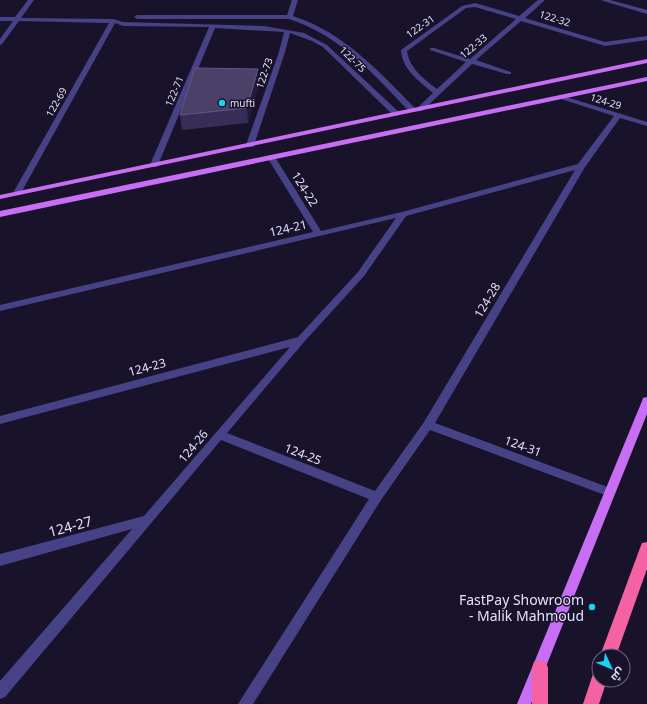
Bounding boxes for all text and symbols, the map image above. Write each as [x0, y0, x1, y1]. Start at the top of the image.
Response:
street label: 122-32 [538, 7, 573, 29]
street label: 122-31 [403, 11, 437, 41]
street label: 122-33 [456, 30, 490, 62]
street label: 122-75 [337, 43, 370, 75]
street label: 122-73 [252, 55, 276, 90]
street label: 122-71 [161, 74, 187, 108]
street label: 122-69 [42, 84, 70, 119]
street label: 124-29 [589, 90, 624, 112]
place label: mufti [230, 96, 255, 110]
marker: mufti [217, 98, 227, 108]
street label: 124-22 [288, 168, 322, 210]
street label: 124-21 [267, 215, 309, 241]
street label: 124-28 [470, 279, 504, 321]
street label: 124-23 [126, 354, 168, 380]
street label: 124-26 [174, 426, 212, 466]
street label: 124-31 [502, 431, 544, 461]
street label: 124-25 [282, 439, 324, 469]
street label: 124-27 [46, 511, 94, 541]
place label: FastPay Showroom - Malik Mahmoud [459, 590, 584, 625]
marker: FastPay Showroom - Malik Mahmoud [587, 602, 597, 612]
north arrow [591, 648, 631, 688]
text: ش [608, 665, 629, 686]

